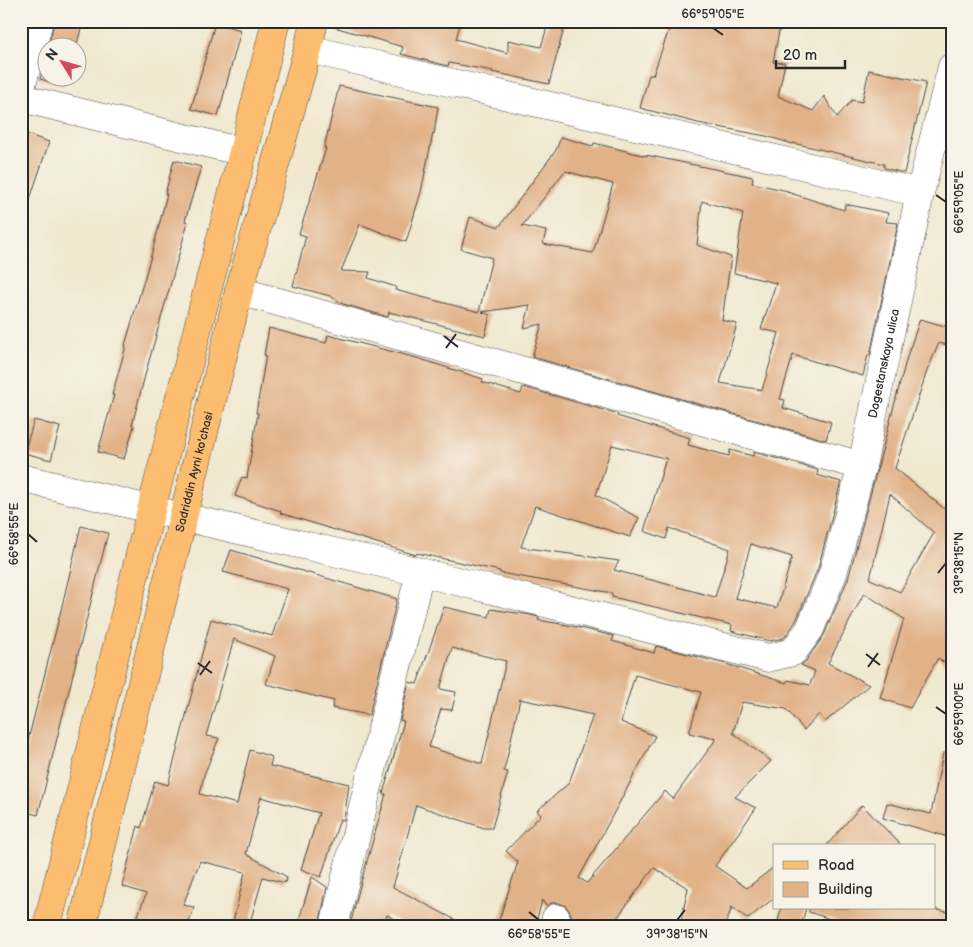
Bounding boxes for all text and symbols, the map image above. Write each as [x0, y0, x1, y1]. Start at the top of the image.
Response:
text: 66°59'05"E [682, 7, 744, 22]
north arrow [38, 38, 88, 88]
scale bar [776, 38, 844, 70]
text: N [42, 45, 62, 64]
text: 20 m [783, 46, 817, 65]
text: 66°59'05"E [952, 171, 967, 233]
street label: Dagestanskaya ulica [865, 307, 903, 419]
street label: Sadriddin Ayni ko'chasi [173, 410, 217, 534]
text: 66°58'55"E [7, 503, 22, 565]
text: 39°38'15"N [952, 532, 967, 594]
text: 66°59'00"E [952, 682, 967, 745]
legend [773, 844, 936, 910]
text: Road [818, 856, 854, 875]
text: Building [818, 880, 873, 899]
text: 66°58'55"E [508, 927, 570, 942]
text: 39°38'15"N [646, 927, 708, 942]

